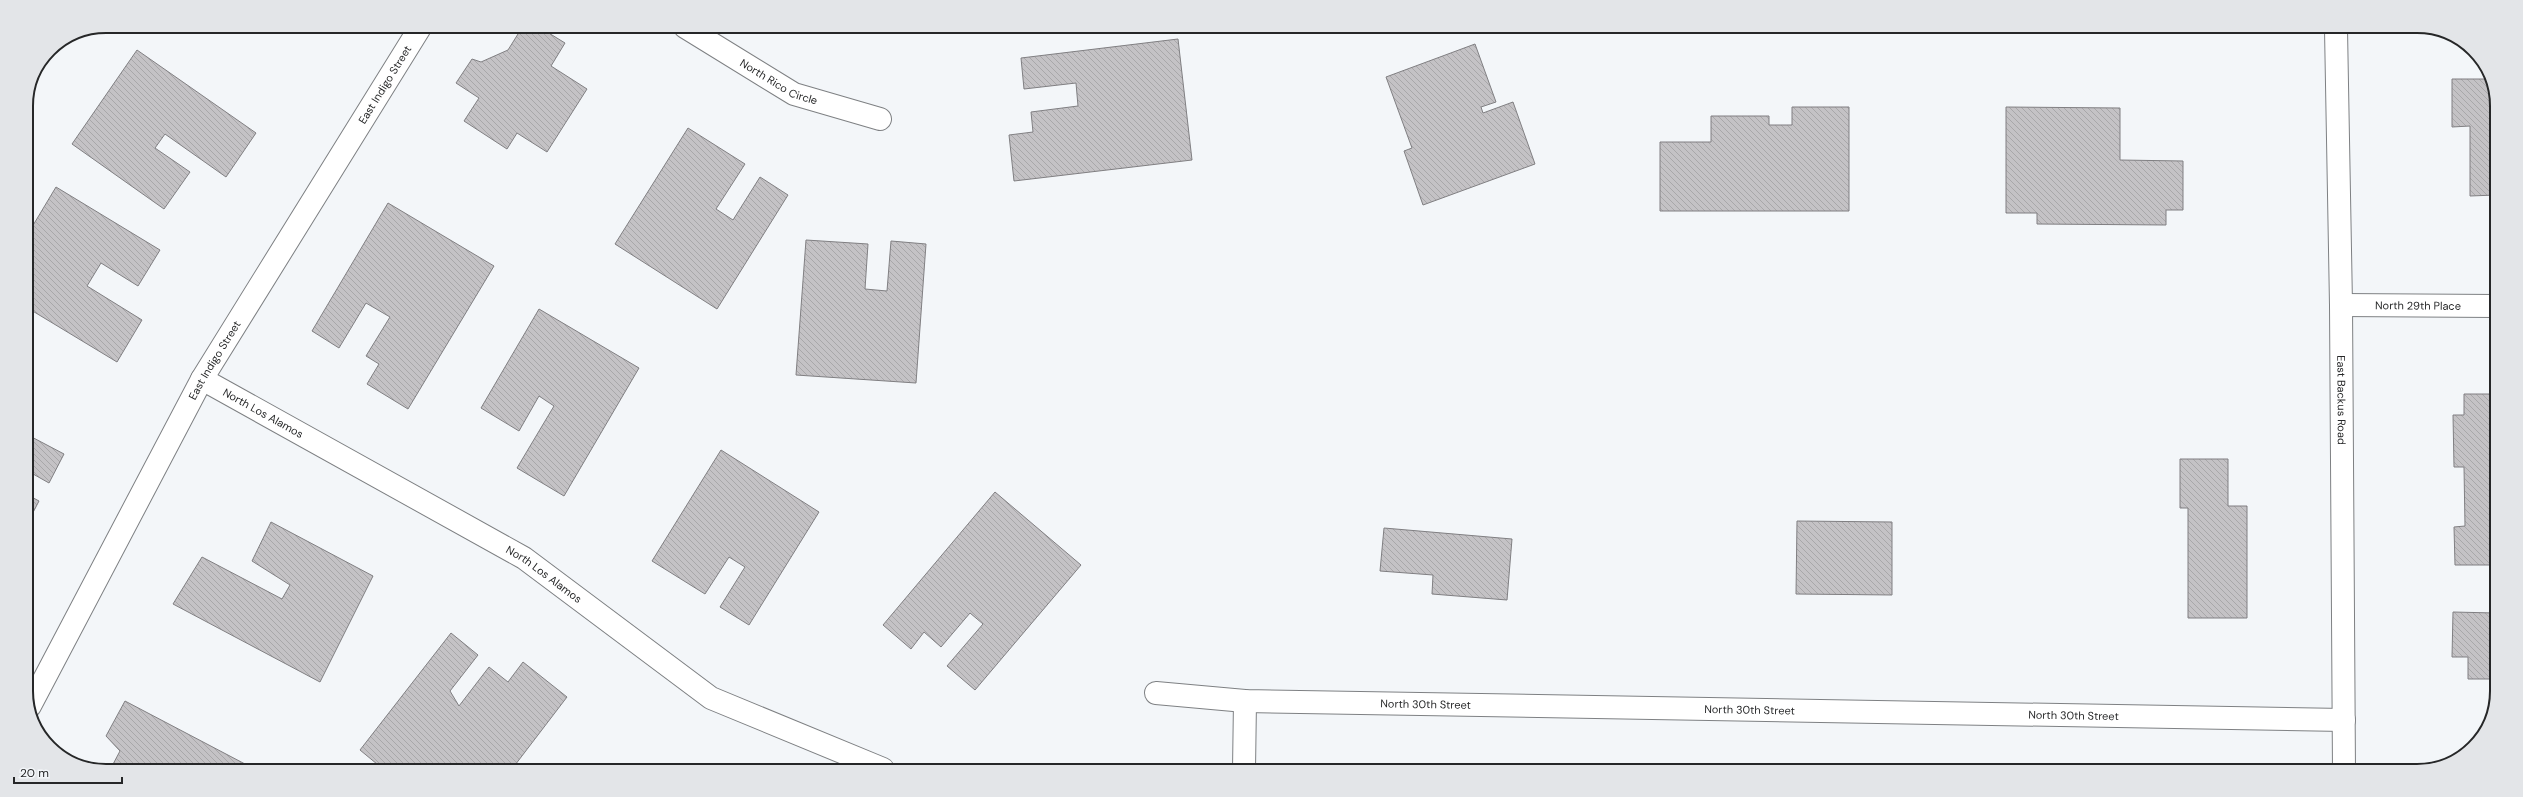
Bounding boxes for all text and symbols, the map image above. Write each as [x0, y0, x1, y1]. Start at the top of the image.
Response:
street label: East Indigo Street [355, 43, 414, 126]
street label: North Rico Circle [737, 56, 819, 107]
street label: North 29th Place [2375, 298, 2461, 313]
street label: East Indigo Street [185, 318, 243, 402]
street label: East Backus Road [2334, 355, 2349, 445]
street label: North Los Alamos [220, 385, 306, 441]
street label: North Los Alamos [504, 542, 585, 606]
street label: North 30th Street [1380, 696, 1471, 712]
street label: North 30th Street [1704, 702, 1795, 718]
street label: North 30th Street [2028, 708, 2119, 723]
scale bar [14, 759, 122, 785]
text: 20 m [20, 765, 49, 781]

